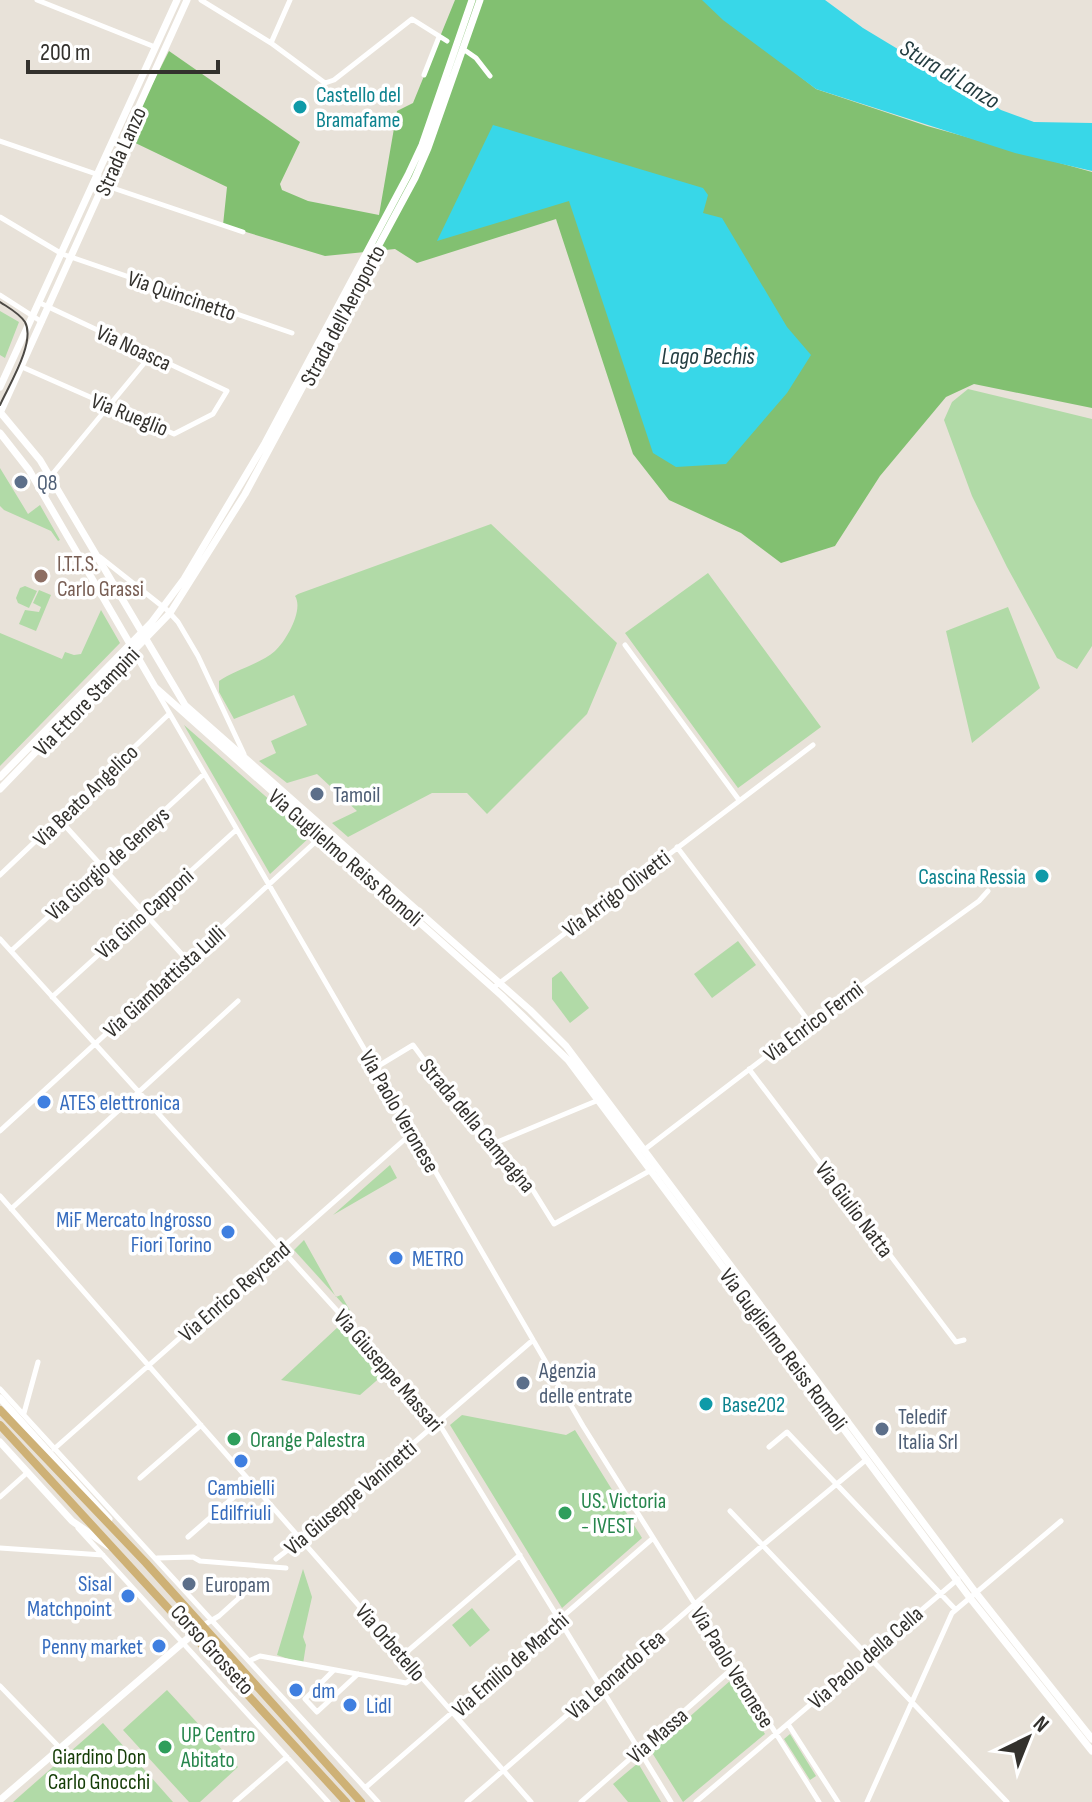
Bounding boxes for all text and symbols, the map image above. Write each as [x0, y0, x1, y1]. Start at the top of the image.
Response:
scale bar [28, 24, 218, 74]
water label: Stura di Lanzo [895, 33, 1005, 116]
text: 200 m [40, 38, 91, 67]
place label: Castello del Bramafame [316, 82, 401, 134]
marker: Castello del Bramafame [291, 98, 309, 116]
street label: Strada Lanzo [90, 103, 153, 200]
street label: Strada dell'Aeroporto [295, 241, 392, 391]
street label: Via Quincinetto [124, 265, 239, 328]
street label: Via Noasca [92, 319, 175, 377]
water label: Lago Bechis [661, 342, 755, 371]
street label: Via Rueglio [87, 388, 172, 443]
place label: Q8 [37, 470, 57, 497]
marker: Q8 [12, 473, 30, 491]
place label: I.T.T.S. Carlo Grassi [57, 551, 144, 603]
marker: I.T.T.S. Carlo Grassi [32, 567, 50, 585]
street label: Via Ettore Stampini [28, 642, 146, 762]
street label: Via Beato Angelico [28, 739, 144, 853]
place label: Tamoil [333, 782, 380, 809]
street label: Via Guglielmo Reiss Romoli [262, 784, 428, 933]
marker: Tamoil [308, 785, 326, 803]
street label: Via Giorgio de Geneys [41, 801, 176, 927]
street label: Via Arrigo Olivetti [558, 845, 676, 943]
street label: Via Gino Capponi [90, 863, 200, 965]
place label: Cascina Ressia [918, 864, 1026, 891]
marker: Cascina Ressia [1033, 867, 1051, 885]
street label: Via Giambattista Lulli [98, 920, 232, 1044]
street label: Via Enrico Fermi [759, 976, 869, 1068]
street label: Via Paolo Veronese [353, 1045, 445, 1178]
street label: Strada della Campagna [413, 1053, 541, 1199]
place label: ATES elettronica [59, 1090, 180, 1117]
marker: ATES elettronica [35, 1093, 53, 1111]
street label: Via Giulio Natta [809, 1157, 899, 1263]
place label: MiF Mercato Ingrosso Fiori Torino [56, 1207, 212, 1259]
marker: MiF Mercato Ingrosso Fiori Torino [219, 1223, 237, 1241]
street label: Via Enrico Reycend [174, 1236, 296, 1348]
place label: METRO [412, 1246, 464, 1273]
marker: METRO [387, 1249, 405, 1267]
street label: Via Guglielmo Reiss Romoli [713, 1263, 853, 1436]
street label: Via Giuseppe Massari [327, 1304, 448, 1438]
place label: Agenzia delle entrate [538, 1358, 632, 1410]
marker: Agenzia delle entrate [514, 1374, 532, 1392]
place label: Base202 [722, 1392, 785, 1419]
marker: Base202 [697, 1395, 715, 1413]
place label: Teledif Italia Srl [898, 1404, 958, 1456]
marker: Teledif Italia Srl [873, 1420, 891, 1438]
place label: Orange Palestra [250, 1427, 365, 1454]
marker: Orange Palestra [225, 1430, 243, 1448]
street label: Via Giuseppe Vaninetti [279, 1435, 423, 1561]
marker: Cambielli Edilfriuli [232, 1452, 250, 1470]
place label: Cambielli Edilfriuli [207, 1475, 275, 1527]
place label: US. Victoria - IVEST [581, 1488, 666, 1540]
marker: US. Victoria - IVEST [556, 1504, 574, 1522]
place label: Sisal Matchpoint [27, 1571, 112, 1623]
place label: Europam [205, 1572, 270, 1599]
marker: Europam [180, 1575, 198, 1593]
marker: Sisal Matchpoint [119, 1587, 137, 1605]
street label: Corso Grosseto [164, 1599, 259, 1701]
street label: Via Orbetello [349, 1599, 431, 1687]
street label: Via Paolo della Cella [803, 1601, 929, 1715]
street label: Via Paolo Veronese [684, 1602, 780, 1733]
street label: Via Emilio de Marchi [447, 1607, 575, 1723]
street label: Via Leonardo Fea [561, 1625, 671, 1726]
place label: Penny market [42, 1634, 143, 1661]
marker: Penny market [150, 1637, 168, 1655]
place label: dm [312, 1678, 335, 1705]
marker: dm [287, 1681, 305, 1699]
place label: Lidl [366, 1693, 392, 1720]
marker: Lidl [341, 1696, 359, 1714]
north arrow [988, 1698, 1068, 1778]
street label: Via Massa [622, 1703, 694, 1770]
text: N [1027, 1711, 1054, 1738]
place label: UP Centro Abitato [180, 1722, 255, 1774]
marker: UP Centro Abitato [156, 1738, 174, 1756]
park label: Giardino Don Carlo Gnocchi [48, 1744, 150, 1796]

